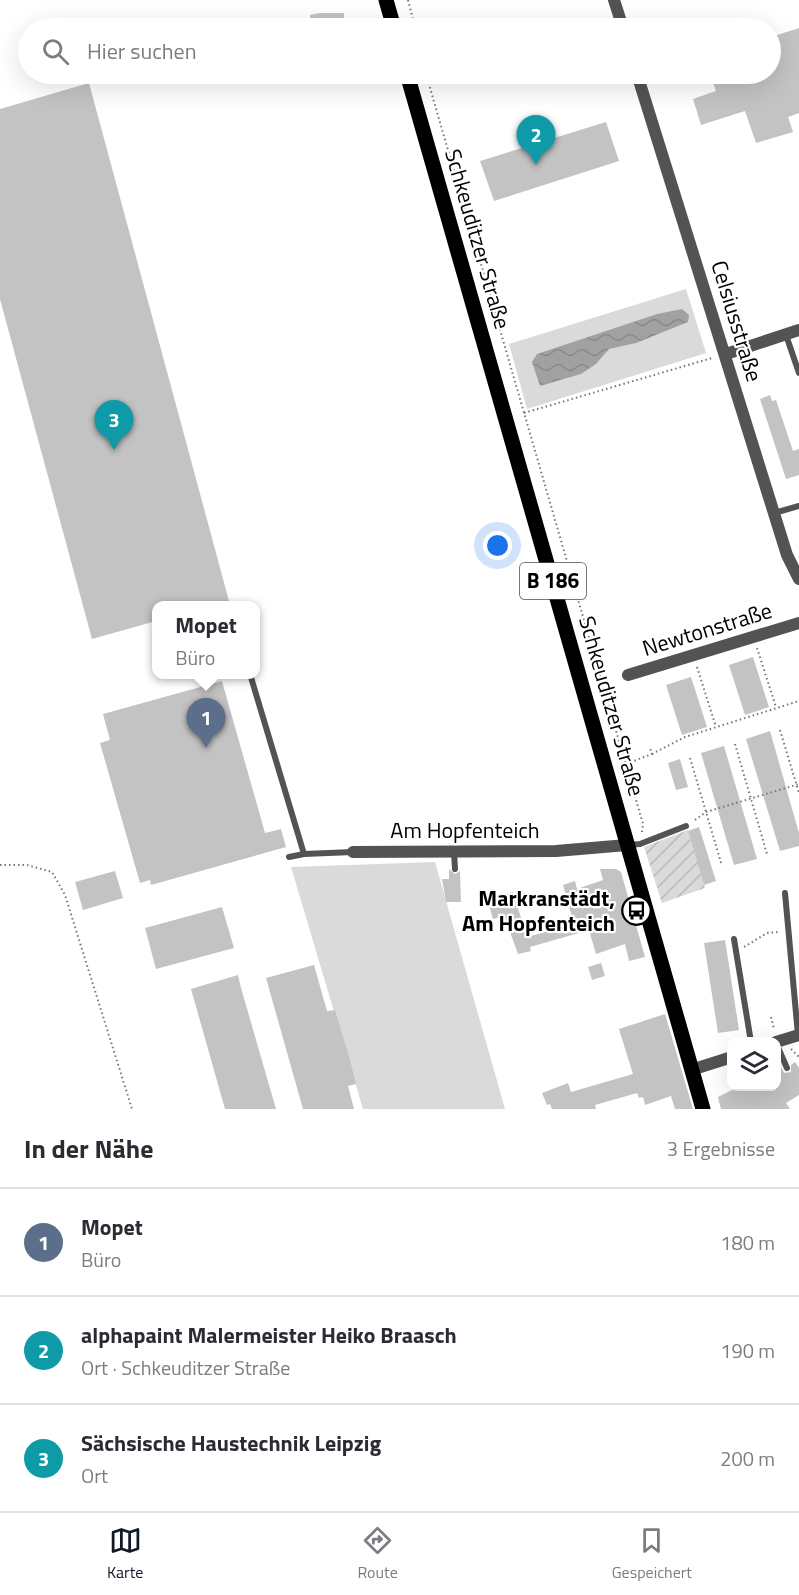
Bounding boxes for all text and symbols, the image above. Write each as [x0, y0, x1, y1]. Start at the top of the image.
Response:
search box [18, 18, 781, 84]
text: Hier suchen [87, 34, 196, 68]
icon: search [39, 35, 72, 68]
pin: 2 [516, 116, 556, 165]
street label: Schkeuditzer Straße [436, 145, 520, 333]
street label: Celsiusstraße [702, 256, 772, 386]
pin: 3 [94, 400, 134, 450]
your location [483, 531, 512, 560]
road number: B 186 [520, 563, 586, 599]
street label: Newtonstraße [638, 593, 776, 665]
popup [152, 601, 260, 679]
text: Mopet [175, 608, 237, 642]
street label: Schkeuditzer Straße [570, 612, 654, 800]
text: Büro [175, 642, 215, 673]
pin: 1 [186, 698, 226, 748]
street label: Am Hopfenteich [390, 813, 540, 847]
place label: Markranstädt, Am Hopfenteich [462, 881, 615, 940]
bus stop icon: Markranstädt, Am Hopfenteich [620, 895, 652, 927]
map controls [727, 1037, 781, 1091]
button: layers [727, 1037, 781, 1091]
text: In der Nähe [24, 1129, 153, 1168]
text: 3 Ergebnisse [667, 1133, 775, 1164]
text: Mopet [81, 1210, 143, 1244]
text: 1 [38, 1227, 49, 1258]
text: 180 m [720, 1227, 775, 1258]
text: Büro [81, 1244, 121, 1275]
text: alphapaint Malermeister Heiko Braasch [81, 1318, 457, 1352]
text: 2 [38, 1335, 49, 1366]
text: 190 m [720, 1335, 775, 1366]
text: Ort · Schkeuditzer Straße [81, 1352, 290, 1383]
text: Sächsische Haustechnik Leipzig [81, 1426, 381, 1460]
text: 3 [38, 1443, 49, 1474]
text: 200 m [720, 1443, 775, 1474]
text: Ort [81, 1460, 108, 1491]
tab: Karte [107, 1524, 143, 1584]
tab: Route [357, 1524, 398, 1584]
tab: Gespeichert [612, 1524, 692, 1584]

